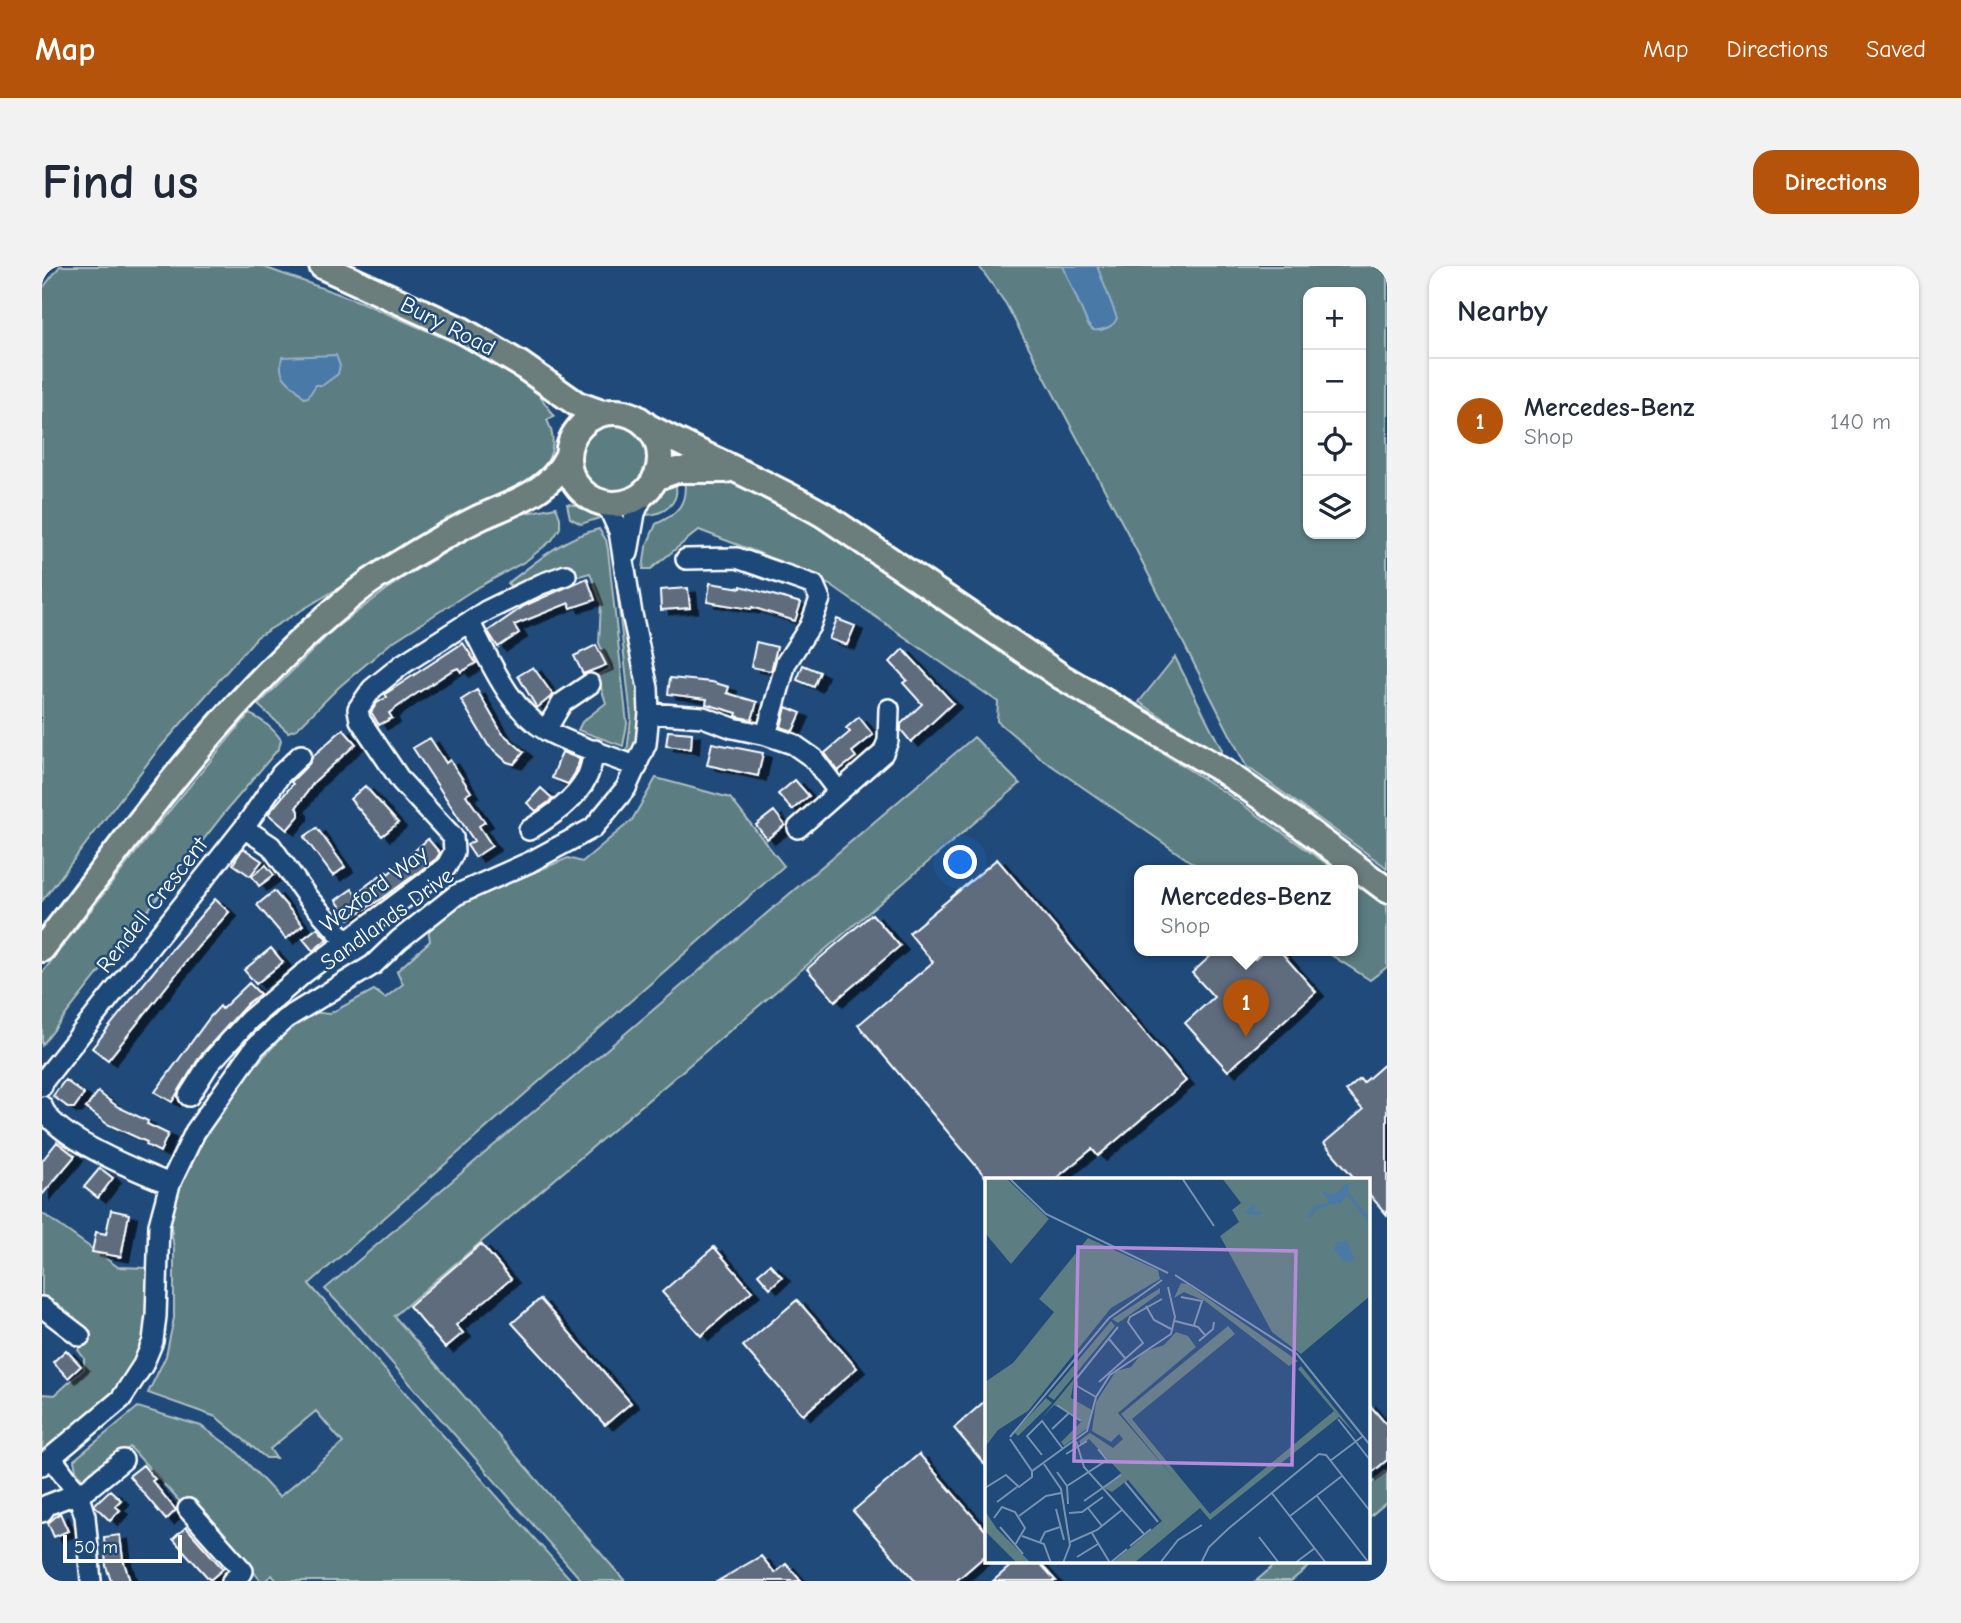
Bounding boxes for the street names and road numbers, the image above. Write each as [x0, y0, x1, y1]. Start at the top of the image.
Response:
street label: Bury Road [396, 291, 500, 361]
street label: Rendell Crescent [91, 831, 214, 978]
street label: Wexford Way [315, 839, 434, 938]
street label: Sandlands Drive [315, 862, 459, 976]

